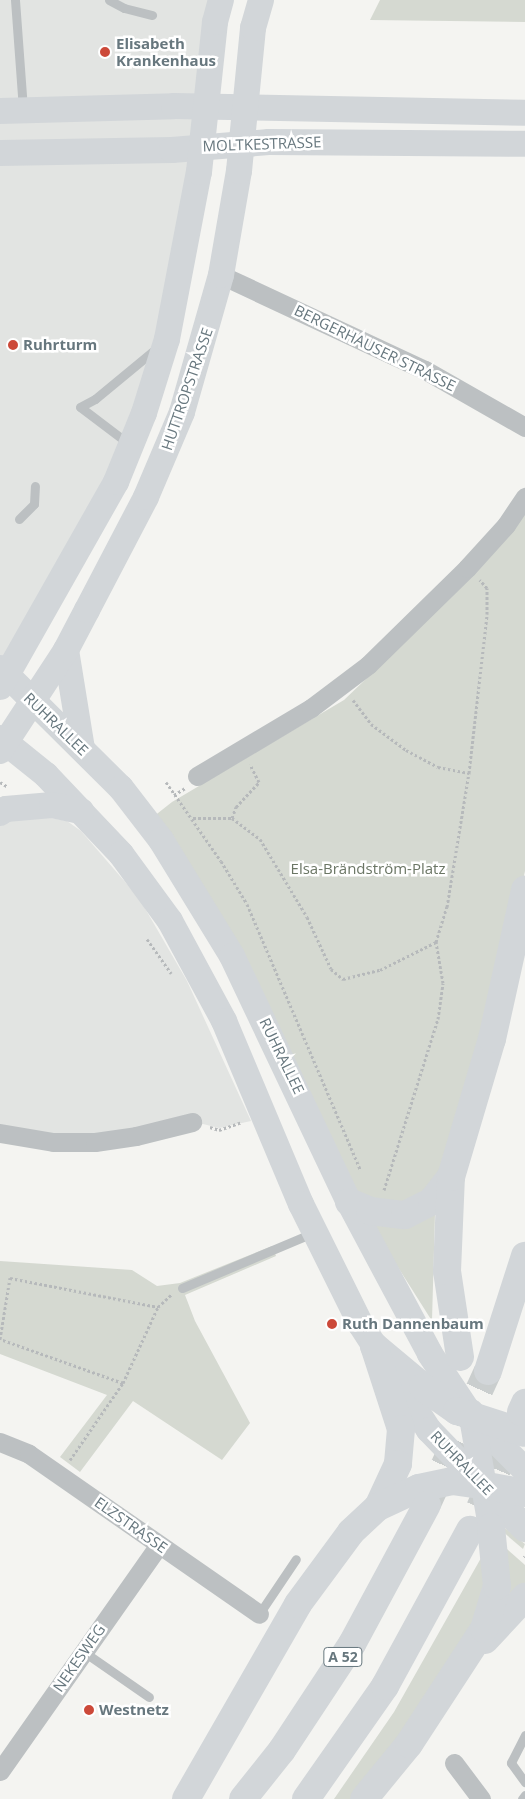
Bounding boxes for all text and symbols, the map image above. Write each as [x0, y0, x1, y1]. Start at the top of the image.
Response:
place label: Elisabeth Krankenhaus [116, 34, 216, 69]
marker: Elisabeth Krankenhaus [98, 45, 112, 59]
street label: MOLTKESTRASSE [202, 133, 322, 155]
street label: BERGERHAUSER STRASSE [292, 301, 458, 395]
street label: HUTTROPSTRASSE [158, 325, 216, 453]
place label: Ruhrturm [23, 336, 97, 354]
marker: Ruhrturm [7, 339, 19, 351]
street label: RUHRALLEE [20, 689, 92, 759]
park label: Elsa-Brändström-Platz [291, 860, 445, 878]
street label: RUHRALLEE [256, 1015, 308, 1097]
place label: Ruth Dannenbaum [342, 1315, 484, 1333]
marker: Ruth Dannenbaum [326, 1318, 338, 1330]
street label: RUHRALLEE [427, 1427, 497, 1499]
street label: ELZSTRASSE [91, 1493, 171, 1557]
street label: NEKESWEG [49, 1621, 109, 1695]
road number: A 52 [323, 1645, 363, 1668]
place label: Westnetz [99, 1701, 169, 1719]
marker: Westnetz [83, 1704, 95, 1716]

